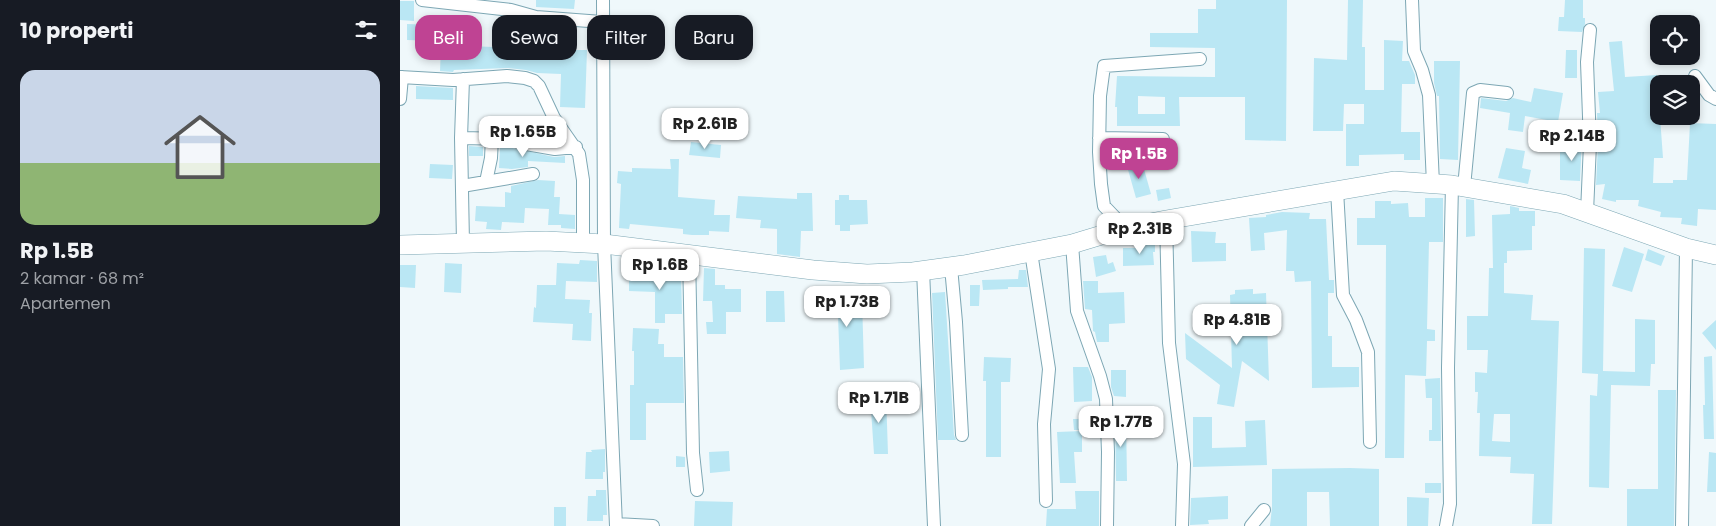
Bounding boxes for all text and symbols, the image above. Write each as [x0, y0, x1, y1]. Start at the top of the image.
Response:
chip: Beli [415, 15, 482, 60]
chip: Sewa [492, 15, 577, 60]
chip: Filter [587, 15, 665, 60]
chip: Baru [675, 15, 753, 60]
map controls [1650, 15, 1700, 125]
button: locate [1650, 15, 1700, 65]
text: 10 properti [20, 16, 134, 45]
icon: filters [352, 16, 380, 44]
button: layers [1650, 75, 1700, 125]
icon: home [155, 102, 245, 192]
pin: Rp 2.61B [653, 108, 757, 150]
text: Rp 2.61B [672, 112, 738, 135]
pin: Rp 1.65B [471, 116, 575, 158]
text: Rp 1.65B [490, 120, 556, 143]
pin: Rp 2.14B [1520, 120, 1624, 162]
text: Rp 2.14B [1539, 124, 1605, 147]
pin: Rp 1.5B [1093, 138, 1185, 180]
text: Rp 1.5B [1111, 142, 1167, 165]
pin: Rp 2.31B [1088, 212, 1192, 255]
text: Rp 2.31B [1108, 217, 1172, 240]
text: Rp 1.5B [20, 236, 94, 265]
pin: Rp 1.6B [614, 248, 706, 291]
text: Rp 1.6B [632, 253, 688, 276]
text: 2 kamar · 68 m² [20, 267, 144, 290]
pin: Rp 1.73B [795, 286, 899, 328]
text: Rp 1.73B [815, 290, 879, 313]
text: Apartemen [20, 292, 111, 315]
pin: Rp 4.81B [1185, 304, 1289, 346]
text: Rp 4.81B [1204, 308, 1270, 331]
pin: Rp 1.71B [827, 382, 931, 424]
text: Rp 1.71B [849, 386, 909, 409]
pin: Rp 1.77B [1069, 406, 1173, 448]
text: Rp 1.77B [1090, 410, 1152, 433]

